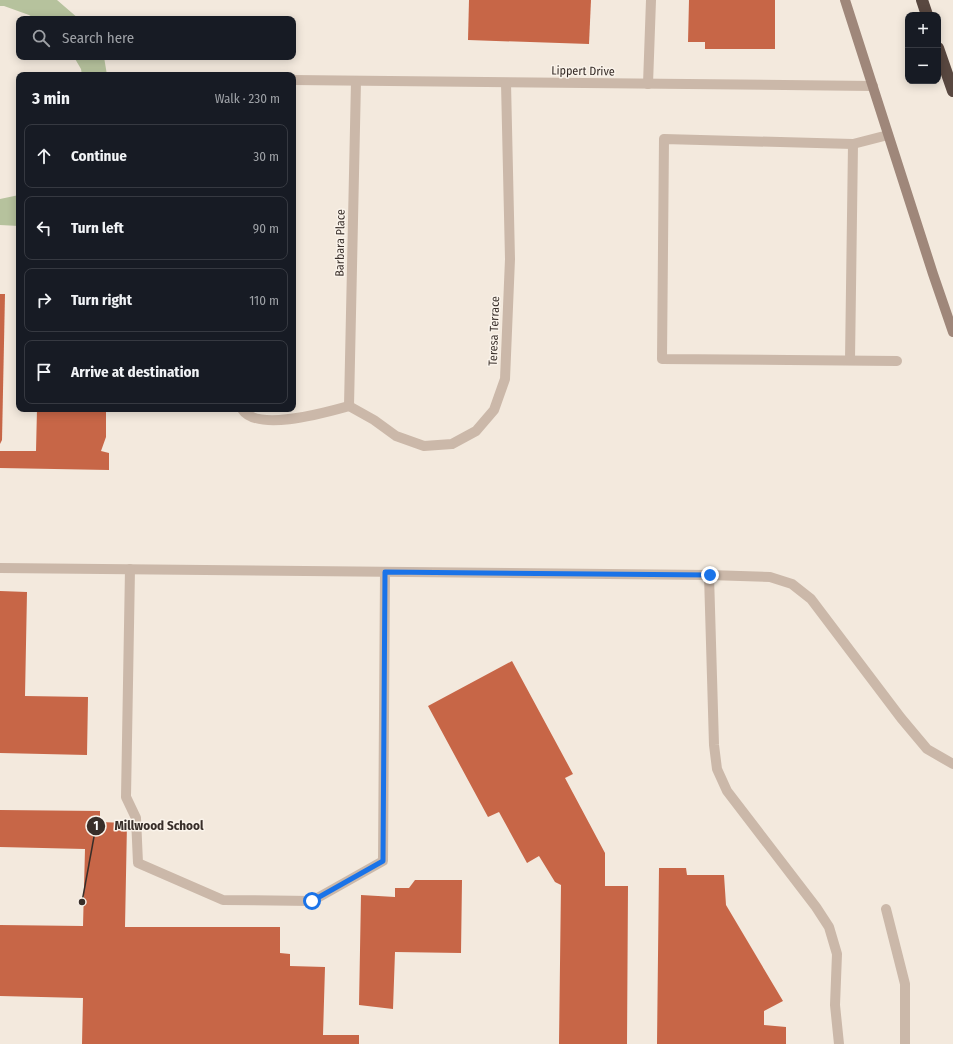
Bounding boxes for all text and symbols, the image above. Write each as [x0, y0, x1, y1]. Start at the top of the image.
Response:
map controls [905, 12, 941, 84]
button: + [905, 12, 941, 48]
search box [16, 16, 296, 60]
icon: search [30, 27, 52, 49]
text: Search here [62, 29, 134, 47]
button: − [905, 48, 941, 84]
street label: Lippert Drive [551, 63, 615, 79]
text: 3 min [32, 88, 70, 109]
text: Walk · 230 m [215, 91, 280, 106]
icon: ahead [33, 145, 55, 167]
text: Continue [71, 147, 127, 165]
text: 30 m [253, 149, 279, 164]
street label: Barbara Place [332, 209, 348, 277]
icon: left [33, 217, 55, 239]
text: Turn left [71, 219, 124, 237]
text: 90 m [253, 221, 279, 236]
icon: right [33, 289, 55, 311]
text: Turn right [71, 291, 132, 309]
text: 110 m [249, 293, 279, 308]
street label: Teresa Terrace [486, 296, 502, 366]
icon: arrive [33, 361, 55, 383]
text: Arrive at destination [71, 363, 199, 381]
route end [701, 566, 719, 584]
callout: Millwood School [86, 813, 211, 838]
text: Millwood School [114, 818, 204, 833]
text: 1 [93, 819, 99, 833]
route start [303, 892, 321, 910]

